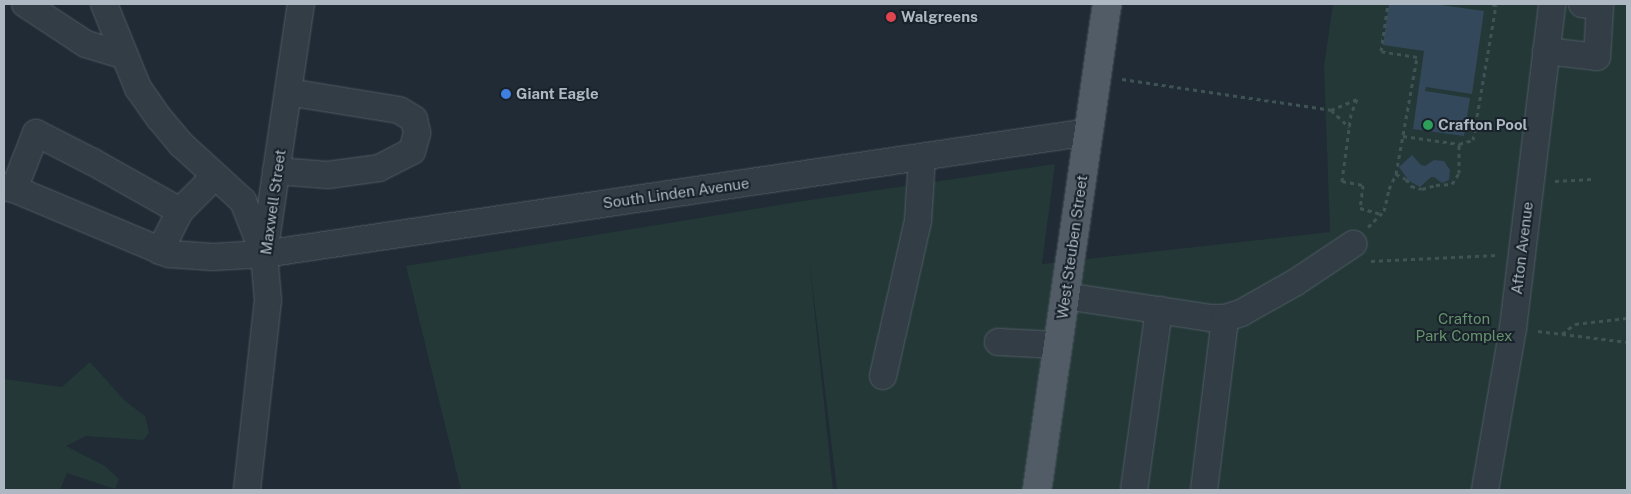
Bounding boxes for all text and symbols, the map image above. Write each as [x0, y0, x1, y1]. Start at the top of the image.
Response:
place label: Walgreens [901, 8, 978, 26]
marker: Walgreens [885, 11, 897, 23]
place label: Giant Eagle [516, 85, 599, 103]
marker: Giant Eagle [500, 88, 512, 100]
place label: Crafton Pool [1438, 116, 1528, 134]
marker: Crafton Pool [1422, 119, 1434, 131]
street label: Maxwell Street [257, 148, 289, 256]
street label: South Linden Avenue [602, 174, 750, 212]
street label: West Steuben Street [1053, 174, 1091, 320]
street label: Afton Avenue [1507, 201, 1537, 295]
park label: Crafton Park Complex [1416, 309, 1512, 344]

